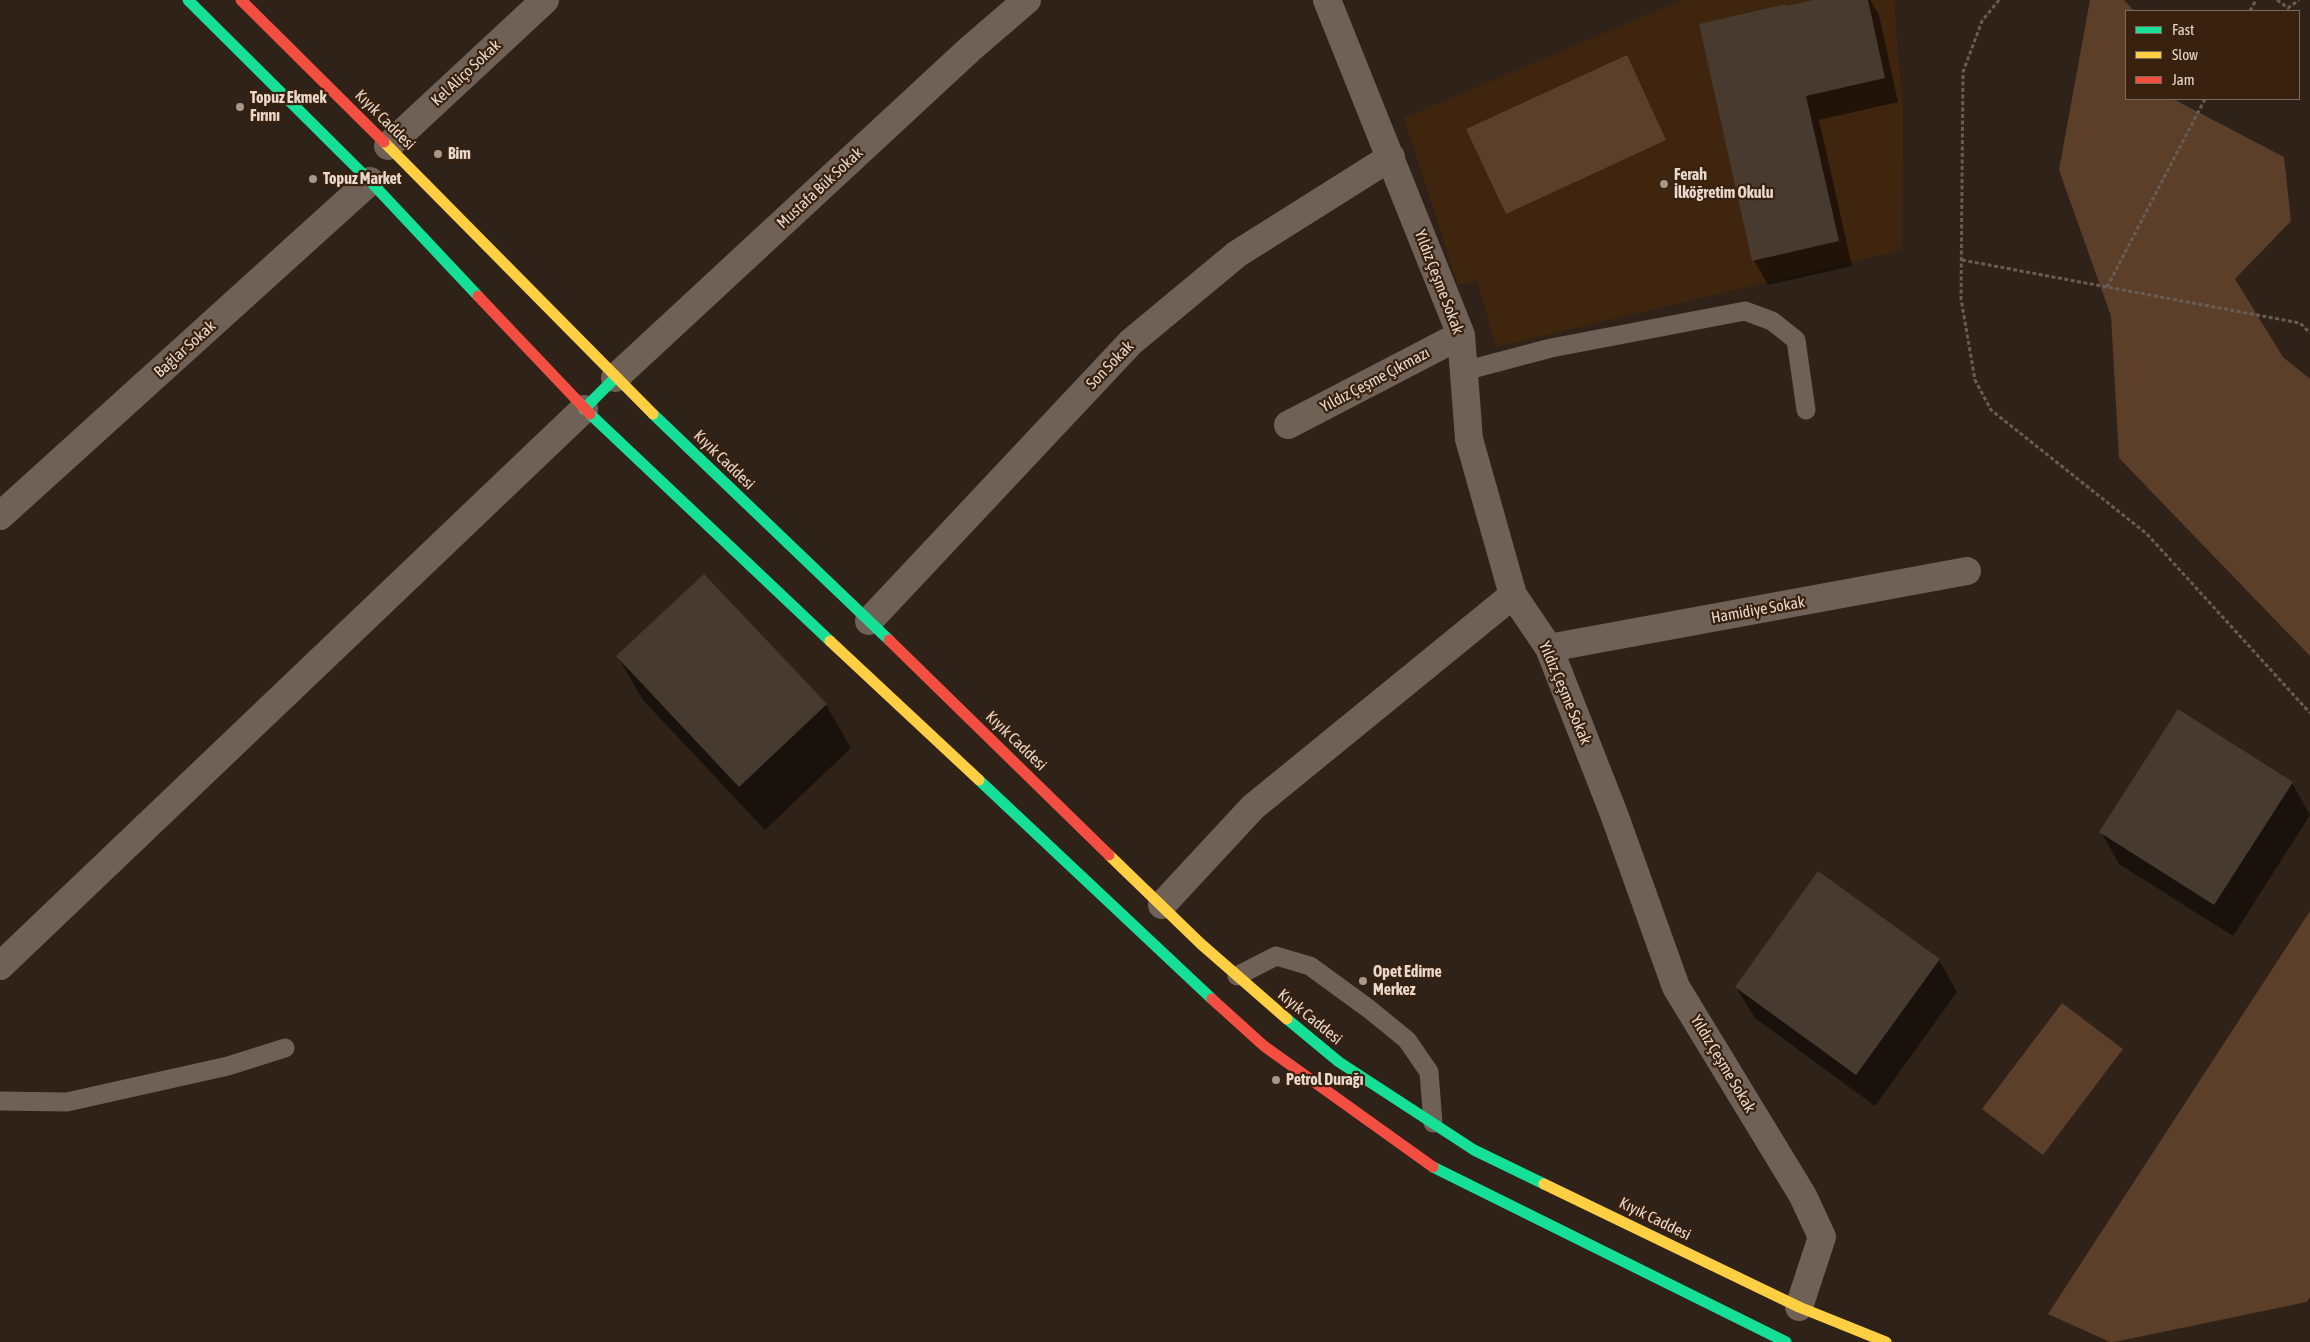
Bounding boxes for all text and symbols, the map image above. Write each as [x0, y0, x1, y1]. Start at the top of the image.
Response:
legend [2125, 10, 2300, 100]
text: Fast [2172, 21, 2194, 38]
street label: Kel Aliço Sokak [427, 36, 505, 110]
text: Slow [2172, 46, 2198, 63]
text: Jam [2172, 71, 2195, 88]
street label: Kıyık Caddesi [351, 86, 419, 154]
place label: Topuz Ekmek Fırını [250, 88, 327, 126]
marker: Topuz Ekmek Fırını [234, 101, 246, 113]
street label: Mustafa Bük Sokak [773, 143, 867, 233]
place label: Bim [448, 144, 471, 164]
marker: Bim [432, 148, 444, 160]
place label: Ferah İlköğretim Okulu [1674, 165, 1774, 203]
place label: Topuz Market [323, 169, 401, 189]
marker: Topuz Market [307, 173, 319, 185]
marker: Ferah İlköğretim Okulu [1658, 178, 1670, 190]
street label: Yıldız Çeşme Sokak [1410, 227, 1468, 337]
street label: Bağlar Sokak [150, 316, 220, 382]
street label: Son Sokak [1082, 337, 1138, 393]
street label: Yıldız Çeşme Çıkmazı [1317, 343, 1433, 417]
street label: Kıyık Caddesi [689, 426, 759, 494]
street label: Hamidiye Sokak [1710, 592, 1806, 628]
street label: Yıldız Çeşme Sokak [1535, 638, 1595, 748]
street label: Kıyık Caddesi [981, 707, 1051, 775]
place label: Opet Edirne Merkez [1373, 962, 1442, 1000]
marker: Opet Edirne Merkez [1357, 975, 1369, 987]
street label: Kıyık Caddesi [1274, 985, 1346, 1049]
street label: Yıldız Çeşme Sokak [1686, 1012, 1760, 1116]
place label: Petrol Durağı [1286, 1070, 1363, 1090]
marker: Petrol Durağı [1270, 1074, 1282, 1086]
street label: Kıyık Caddesi [1616, 1193, 1694, 1245]

